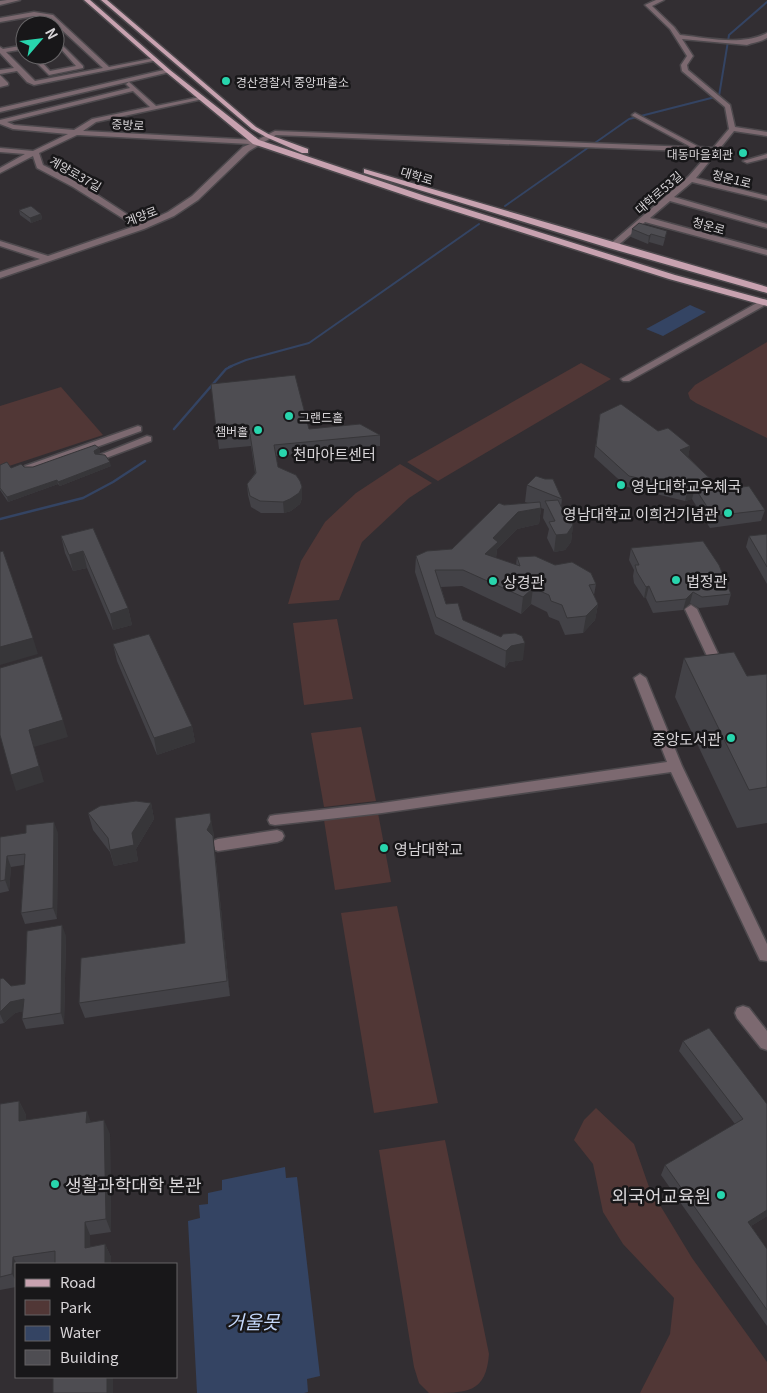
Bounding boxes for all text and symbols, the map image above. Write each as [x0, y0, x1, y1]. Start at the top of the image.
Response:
north arrow [15, 15, 65, 65]
text: N [41, 24, 64, 43]
place label: 경산경찰서 중앙파출소 [236, 73, 349, 90]
marker: 경산경찰서 중앙파출소 [220, 75, 232, 87]
street label: 중방로 [111, 114, 145, 134]
place label: 대동마을회관 [667, 145, 733, 162]
marker: 대동마을회관 [737, 147, 749, 159]
street label: 계양로37길 [47, 151, 105, 195]
street label: 대학로 [399, 162, 435, 188]
street label: 청운1로 [711, 165, 753, 191]
street label: 대학로53길 [631, 167, 685, 217]
street label: 계양로 [122, 201, 160, 229]
street label: 청운로 [691, 212, 727, 238]
place label: 그랜드홀 [299, 408, 343, 425]
marker: 그랜드홀 [283, 410, 295, 422]
place label: 챔버홀 [215, 422, 248, 439]
marker: 챔버홀 [252, 424, 264, 436]
place label: 천마아트센터 [293, 443, 376, 464]
marker: 천마아트센터 [277, 447, 289, 459]
place label: 영남대학교우체국 [631, 475, 741, 496]
marker: 영남대학교우체국 [615, 479, 627, 491]
place label: 영남대학교 이희건기념관 [563, 503, 718, 524]
marker: 영남대학교 이희건기념관 [722, 507, 734, 519]
place label: 법정관 [686, 570, 728, 591]
place label: 상경관 [503, 571, 545, 592]
marker: 법정관 [670, 574, 682, 586]
marker: 상경관 [487, 575, 499, 587]
place label: 중앙도서관 [652, 728, 721, 749]
marker: 중앙도서관 [725, 732, 737, 744]
place label: 영남대학교 [394, 838, 463, 859]
marker: 영남대학교 [378, 842, 390, 854]
place label: 생활과학대학 본관 [65, 1171, 202, 1197]
marker: 생활과학대학 본관 [49, 1178, 61, 1190]
place label: 외국어교육원 [612, 1182, 711, 1208]
marker: 외국어교육원 [715, 1189, 727, 1201]
legend [15, 1263, 178, 1378]
text: Road [60, 1271, 96, 1292]
text: Park [60, 1296, 92, 1317]
water label: 거울못 [227, 1307, 281, 1334]
text: Water [60, 1321, 101, 1342]
text: Building [60, 1346, 119, 1367]

